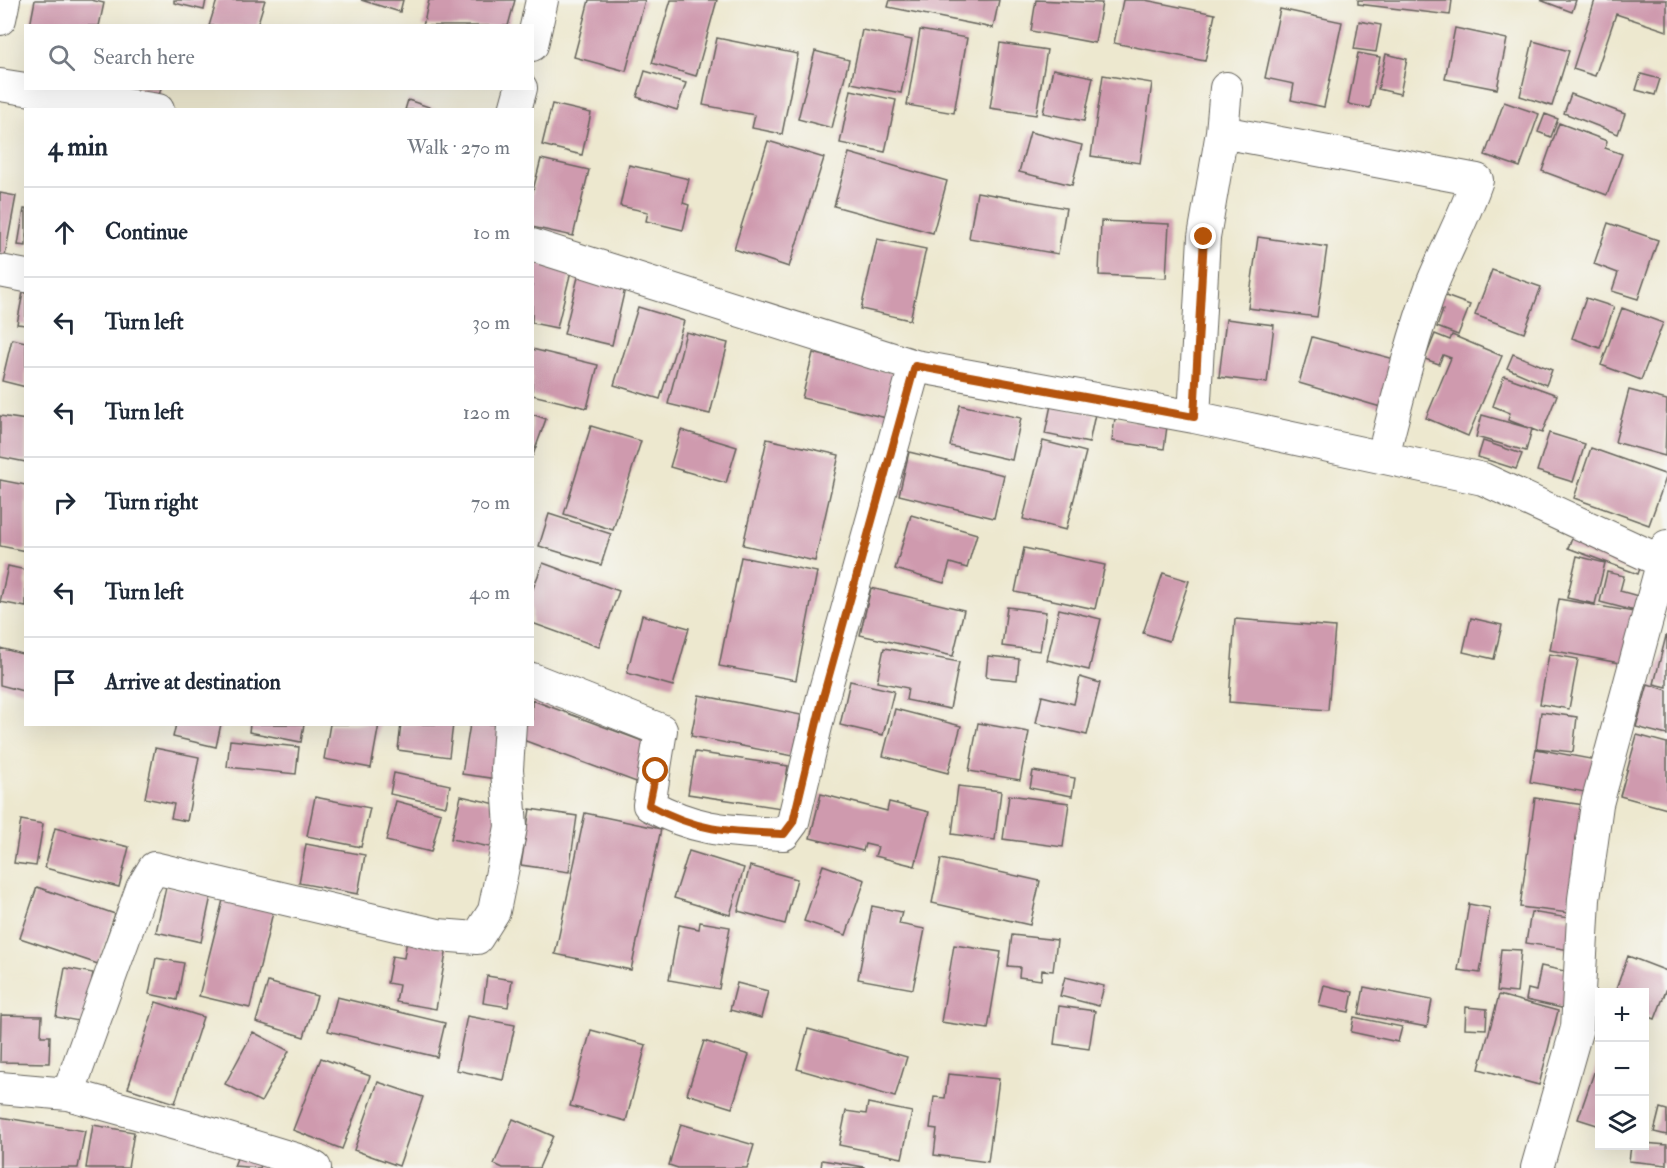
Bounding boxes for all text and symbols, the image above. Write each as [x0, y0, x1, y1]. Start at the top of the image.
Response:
search box [24, 24, 534, 90]
icon: search [45, 41, 78, 74]
text: Search here [93, 43, 195, 71]
text: 4 min [48, 131, 108, 163]
text: Walk · 270 m [407, 135, 510, 160]
icon: ahead [48, 216, 81, 249]
text: Continue [105, 218, 188, 246]
text: 10 m [473, 220, 510, 245]
route end [1190, 223, 1216, 249]
icon: left [48, 306, 81, 339]
text: Turn left [105, 308, 184, 336]
text: 30 m [472, 310, 510, 335]
icon: left [48, 396, 81, 429]
text: Turn left [105, 398, 184, 426]
text: 120 m [463, 400, 510, 425]
icon: right [48, 486, 81, 519]
text: Turn right [105, 488, 198, 516]
text: 70 m [471, 490, 510, 515]
icon: left [48, 576, 81, 609]
text: Turn left [105, 578, 184, 606]
text: 40 m [469, 580, 510, 605]
icon: arrive [48, 666, 81, 699]
text: Arrive at destination [105, 668, 281, 696]
route start [642, 757, 668, 783]
map controls [1595, 988, 1649, 1150]
button: + [1595, 988, 1649, 1042]
button: − [1595, 1042, 1649, 1096]
button: layers [1595, 1096, 1649, 1150]

